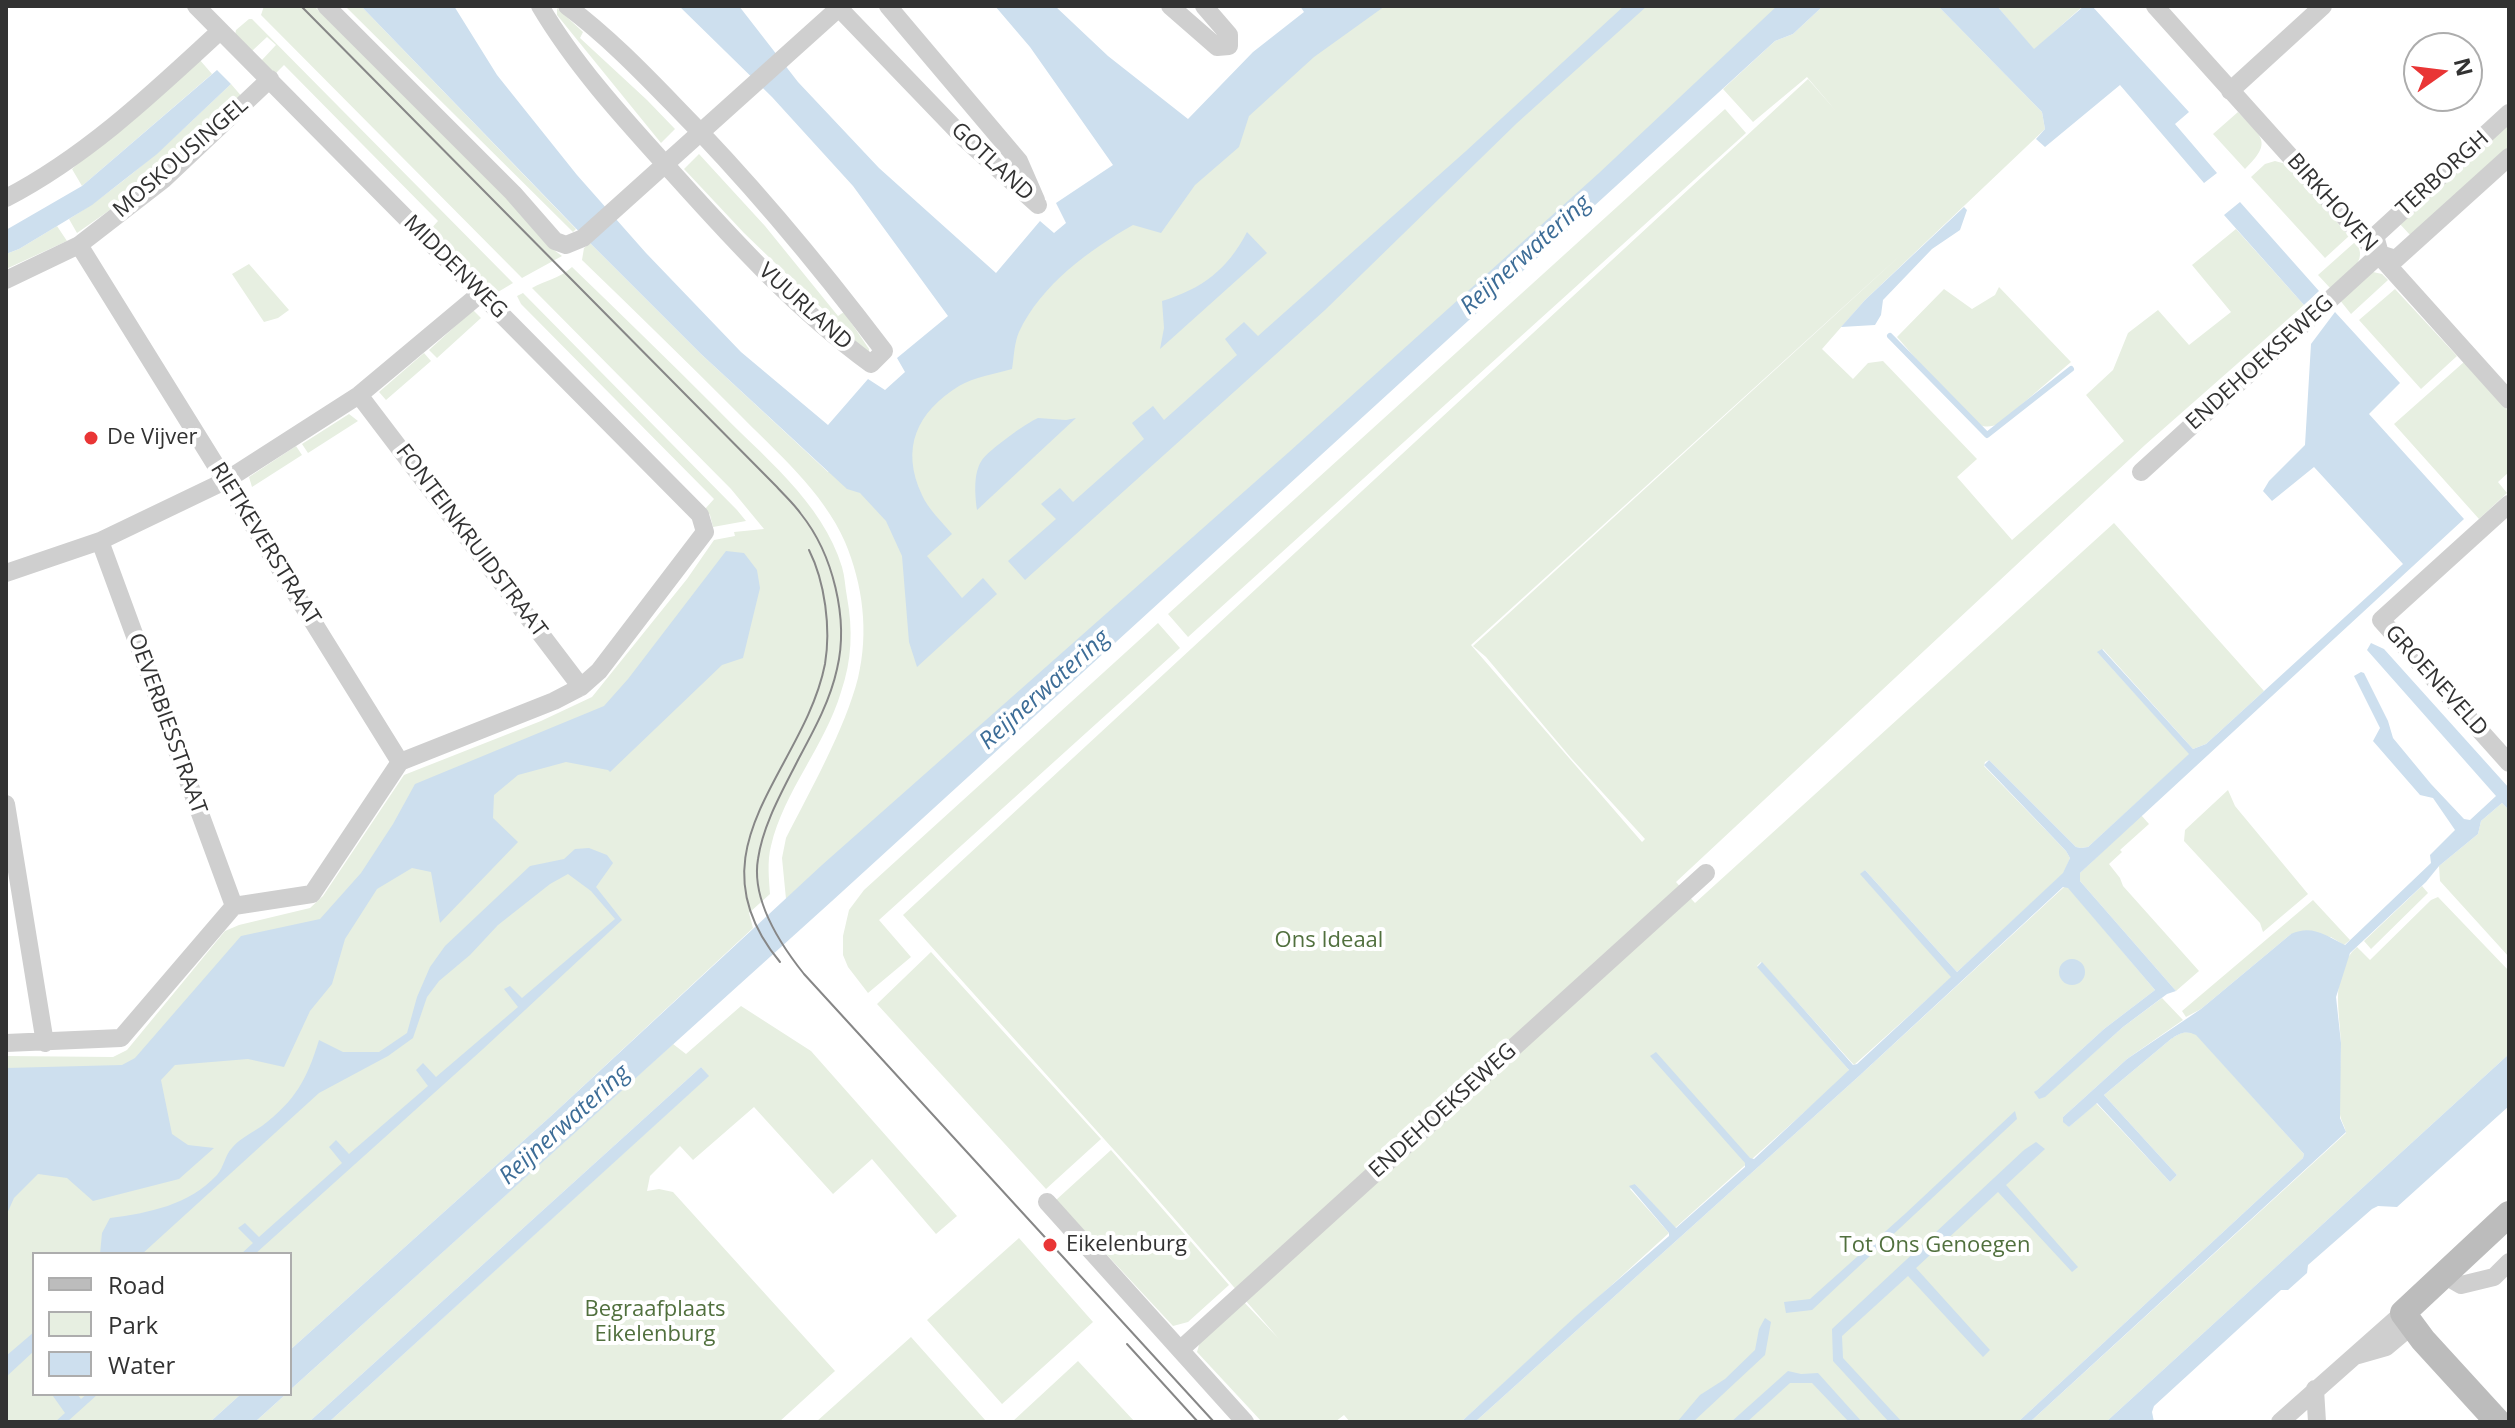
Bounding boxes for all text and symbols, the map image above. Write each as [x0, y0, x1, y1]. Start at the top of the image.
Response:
north arrow [2403, 32, 2483, 112]
text: N [2448, 54, 2481, 79]
street label: MOSKOUSINGEL [108, 92, 254, 224]
street label: GOTLAND [945, 117, 1039, 207]
street label: TERBORGH [2391, 126, 2495, 222]
street label: BIRKHOVEN [2281, 149, 2383, 257]
water label: Reijnerwatering [1455, 189, 1597, 321]
street label: MIDDENWEG [398, 210, 512, 324]
street label: VUURLAND [753, 258, 857, 356]
street label: ENDEHOEKSEWEG [2181, 290, 2339, 436]
place label: De Vijver [107, 425, 198, 451]
marker: De Vijver [82, 429, 100, 447]
street label: FONTEINKRUIDSTRAAT [390, 439, 552, 643]
street label: RIETKEVERSTRAAT [204, 458, 326, 630]
street label: GROENEVELD [2379, 620, 2493, 742]
water label: Reijnerwatering [974, 624, 1116, 756]
street label: OEVERBIESSTRAAT [122, 630, 212, 818]
park label: Ons Ideaal [1275, 928, 1383, 954]
street label: ENDEHOEKSEWEG [1364, 1038, 1522, 1184]
water label: Reijnerwatering [494, 1059, 636, 1191]
place label: Eikelenburg [1066, 1232, 1187, 1258]
park label: Tot Ons Genoegen [1840, 1233, 2030, 1259]
marker: Eikelenburg [1041, 1236, 1059, 1254]
legend [32, 1252, 292, 1396]
text: Road [108, 1268, 165, 1301]
park label: Begraafplaats Eikelenburg [584, 1297, 726, 1348]
text: Park [108, 1308, 158, 1341]
text: Water [108, 1348, 175, 1381]

